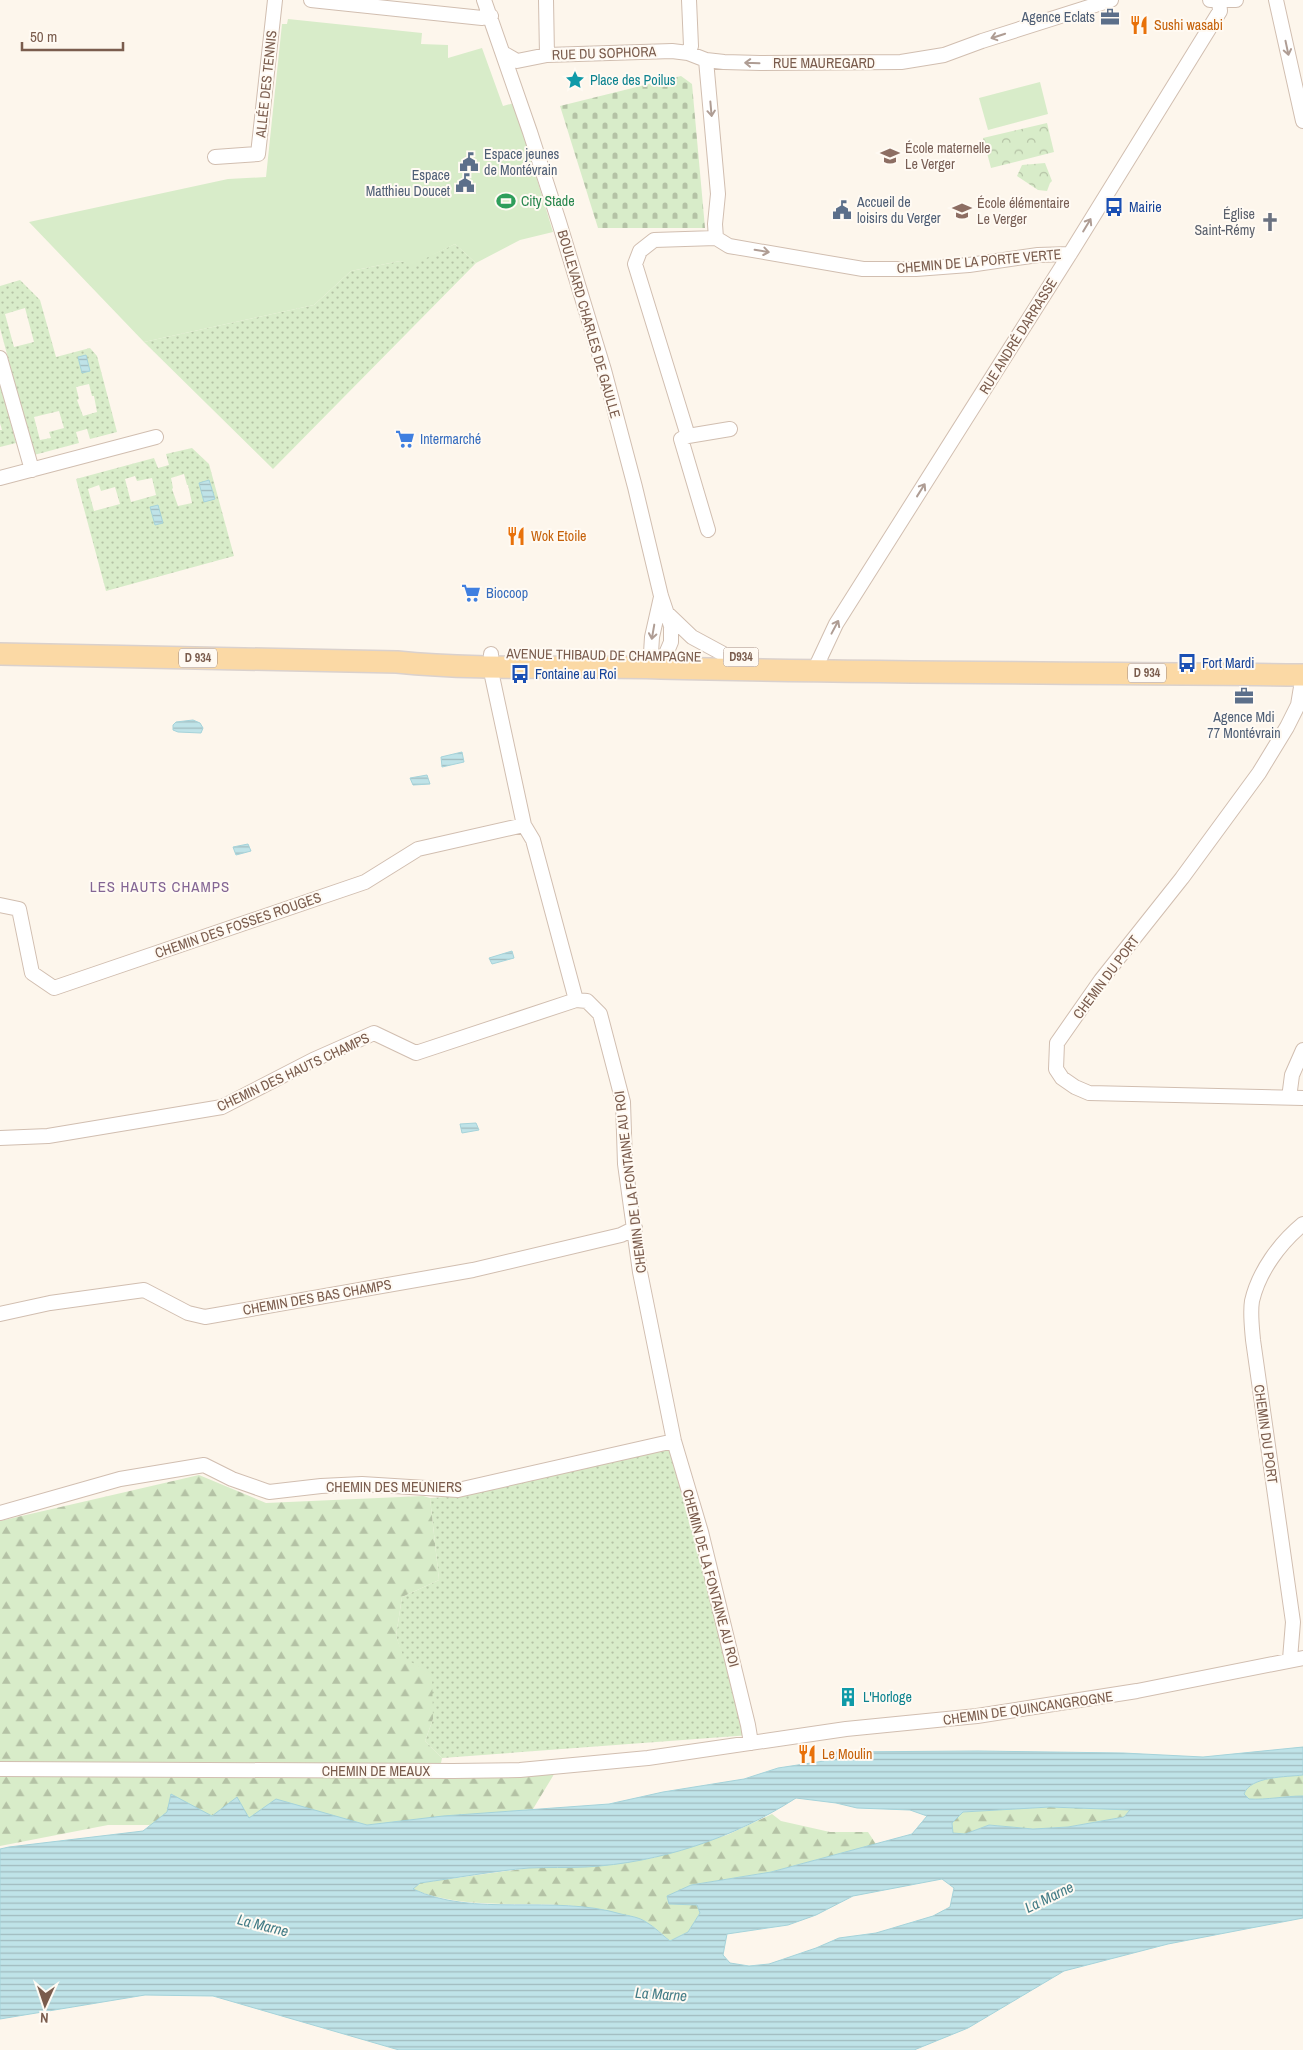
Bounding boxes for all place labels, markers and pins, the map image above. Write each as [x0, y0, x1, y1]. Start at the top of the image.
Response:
office icon: Agence Eclats [1099, 6, 1121, 28]
place label: Agence Eclats [1021, 8, 1095, 26]
restaurant icon: Sushi wasabi [1128, 14, 1150, 36]
place label: Sushi wasabi [1154, 16, 1223, 34]
place icon: Place des Poilus [564, 69, 586, 91]
place label: Place des Poilus [590, 71, 676, 89]
place label: École maternelle Le Verger [905, 139, 991, 173]
place label: Espace jeunes de Montévrain [484, 145, 560, 179]
school or university icon: École maternelle Le Verger [879, 145, 901, 167]
public building icon: Espace jeunes de Montévrain [458, 151, 480, 173]
place label: Espace Matthieu Doucet [366, 166, 450, 200]
public building icon: Espace Matthieu Doucet [454, 172, 476, 194]
sports icon: City Stade [495, 190, 517, 212]
place label: City Stade [521, 192, 575, 210]
place label: Accueil de loisirs du Verger [856, 193, 941, 227]
place label: École élémentaire Le Verger [977, 194, 1070, 228]
bus stop icon: Mairie [1103, 196, 1125, 218]
place label: Mairie [1129, 198, 1162, 216]
public building icon: Accueil de loisirs du Verger [831, 199, 853, 221]
school or university icon: École élémentaire Le Verger [951, 200, 973, 222]
place label: Église Saint-Rémy [1194, 205, 1255, 239]
church icon: Église Saint-Rémy [1259, 211, 1281, 233]
supermarket icon: Intermarché [394, 428, 416, 450]
place label: Intermarché [420, 430, 481, 448]
restaurant icon: Wok Etoile [505, 525, 527, 547]
place label: Wok Etoile [531, 527, 586, 545]
supermarket icon: Biocoop [460, 582, 482, 604]
place label: Biocoop [486, 584, 528, 602]
bus stop icon: Fort Mardi [1176, 652, 1198, 674]
place label: Fort Mardi [1202, 654, 1254, 672]
bus stop icon: Fontaine au Roi [509, 663, 531, 685]
place label: Fontaine au Roi [535, 665, 617, 683]
office icon: Agence Mdi 77 Montévrain [1233, 685, 1255, 707]
place label: Agence Mdi 77 Montévrain [1207, 708, 1281, 742]
building icon: L'Horloge [837, 1686, 859, 1708]
place label: L'Horloge [863, 1688, 912, 1706]
restaurant icon: Le Moulin [796, 1743, 818, 1765]
place label: Le Moulin [822, 1745, 872, 1763]

